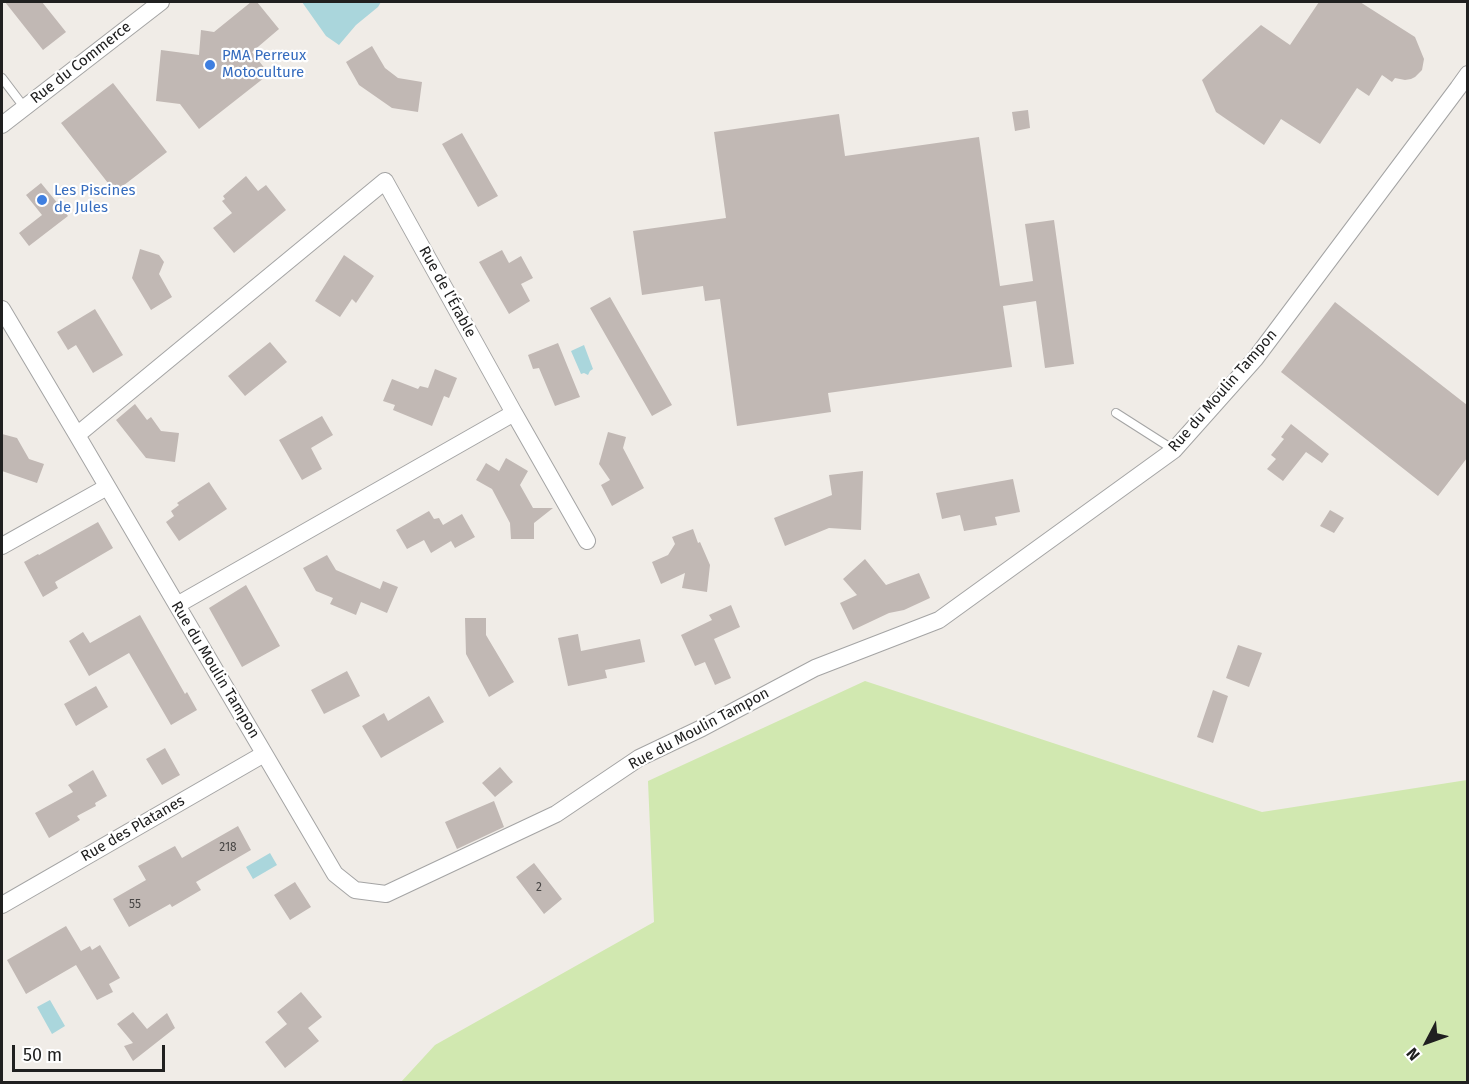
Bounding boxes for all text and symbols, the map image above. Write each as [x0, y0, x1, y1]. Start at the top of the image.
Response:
street label: Rue du Commerce [27, 18, 135, 108]
place label: PMA Perreux Motoculture [222, 47, 306, 82]
marker: PMA Perreux Motoculture [203, 58, 217, 72]
place label: Les Piscines de Jules [54, 182, 136, 217]
marker: Les Piscines de Jules [35, 193, 49, 207]
street label: Rue de l’Érable [415, 243, 479, 341]
street label: Rue du Moulin Tampon [1165, 326, 1281, 456]
street label: Rue du Moulin Tampon [167, 598, 263, 742]
street label: Rue du Moulin Tampon [626, 684, 772, 774]
street label: Rue des Platanes [78, 792, 188, 866]
house number: 218 [219, 841, 237, 855]
house number: 2 [536, 881, 542, 895]
house number: 55 [129, 898, 141, 912]
north arrow [1397, 1012, 1457, 1072]
scale bar [15, 1033, 168, 1071]
text: 50 m [23, 1044, 62, 1066]
text: N [1402, 1044, 1424, 1064]

